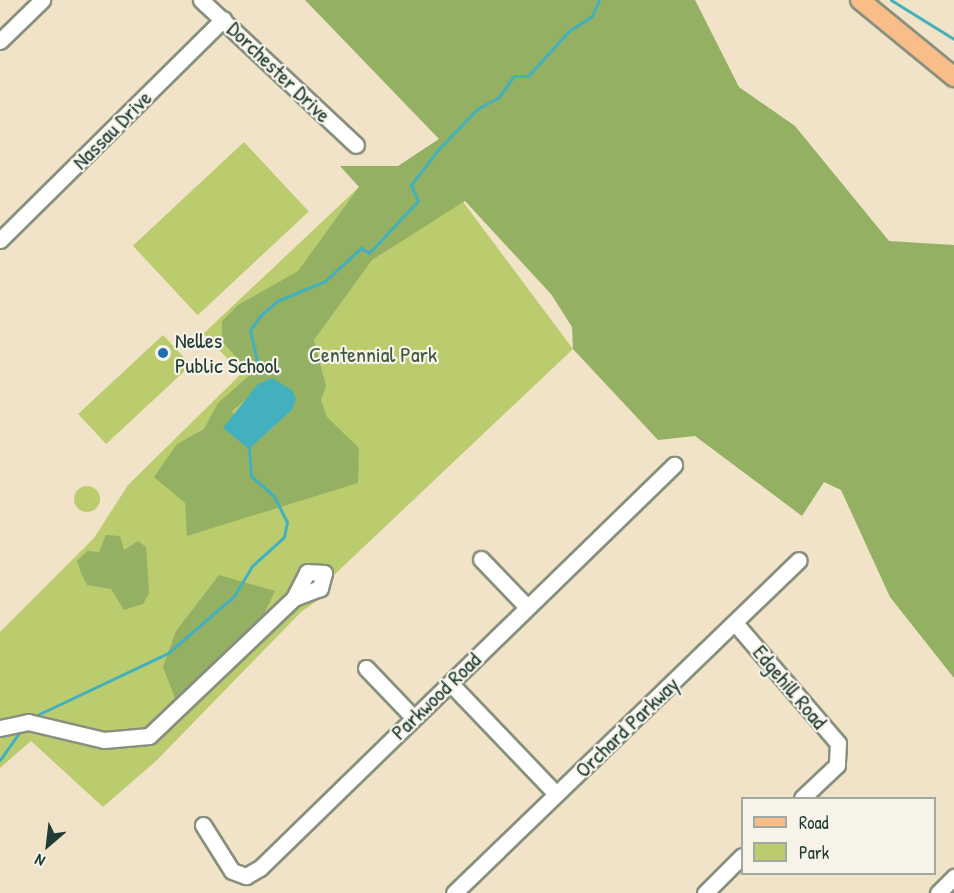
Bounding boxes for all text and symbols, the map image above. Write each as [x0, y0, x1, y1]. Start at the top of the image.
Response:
street label: Dorchester Drive [222, 16, 336, 128]
street label: Nassau Drive [67, 85, 157, 175]
place label: Nelles Public School [175, 327, 279, 378]
park label: Centennial Park [309, 342, 437, 368]
marker: Nelles Public School [156, 346, 170, 360]
street label: Edgehill Road [747, 640, 833, 734]
street label: Parkwood Road [386, 647, 486, 745]
street label: Orchard Parkway [570, 671, 684, 783]
legend [741, 797, 936, 875]
text: Road [799, 810, 829, 835]
north arrow [18, 815, 78, 875]
text: Park [799, 840, 829, 865]
text: N [31, 849, 48, 873]

